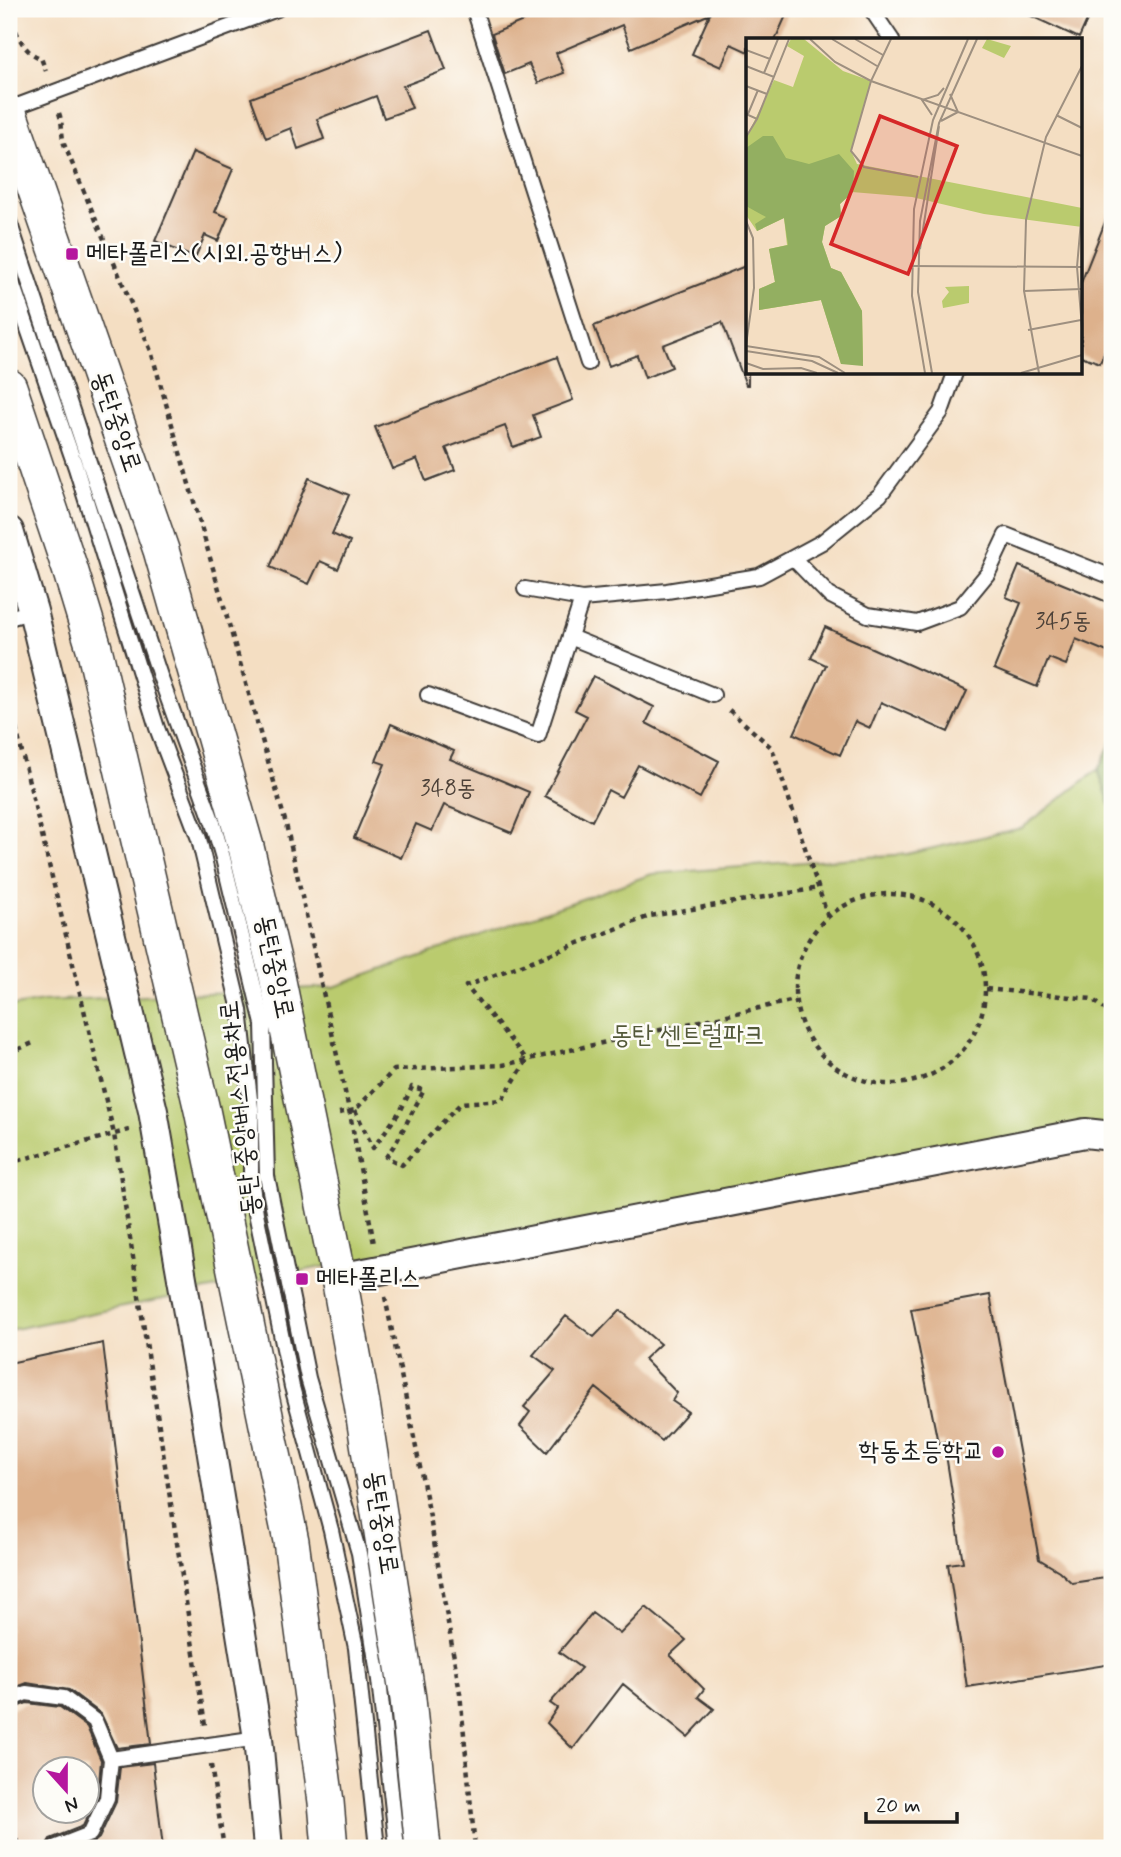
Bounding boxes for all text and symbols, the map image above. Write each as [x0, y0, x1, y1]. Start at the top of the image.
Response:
inset map [746, 38, 1082, 374]
place label: 메타폴리스(시외.공항버스) [86, 237, 342, 271]
marker: 메타폴리스(시외.공항버스) [64, 246, 80, 262]
street label: 동탄중앙로 [83, 367, 149, 477]
house number: 345동 [1035, 607, 1091, 637]
house number: 348동 [420, 774, 476, 804]
street label: 동탄중앙로 [246, 912, 302, 1022]
street label: 동탄 중앙버스전용차로 [213, 999, 269, 1217]
park label: 동탄 센트럴파크 [611, 1019, 765, 1053]
place label: 메타폴리스 [316, 1262, 421, 1296]
marker: 메타폴리스 [294, 1271, 310, 1287]
place label: 학동초등학교 [858, 1435, 984, 1469]
marker: 학동초등학교 [990, 1444, 1006, 1460]
street label: 동탄중앙로 [356, 1469, 406, 1577]
north arrow [32, 1756, 102, 1826]
scale bar [866, 1780, 956, 1824]
text: N [61, 1791, 82, 1818]
text: 20 m [876, 1792, 921, 1820]

